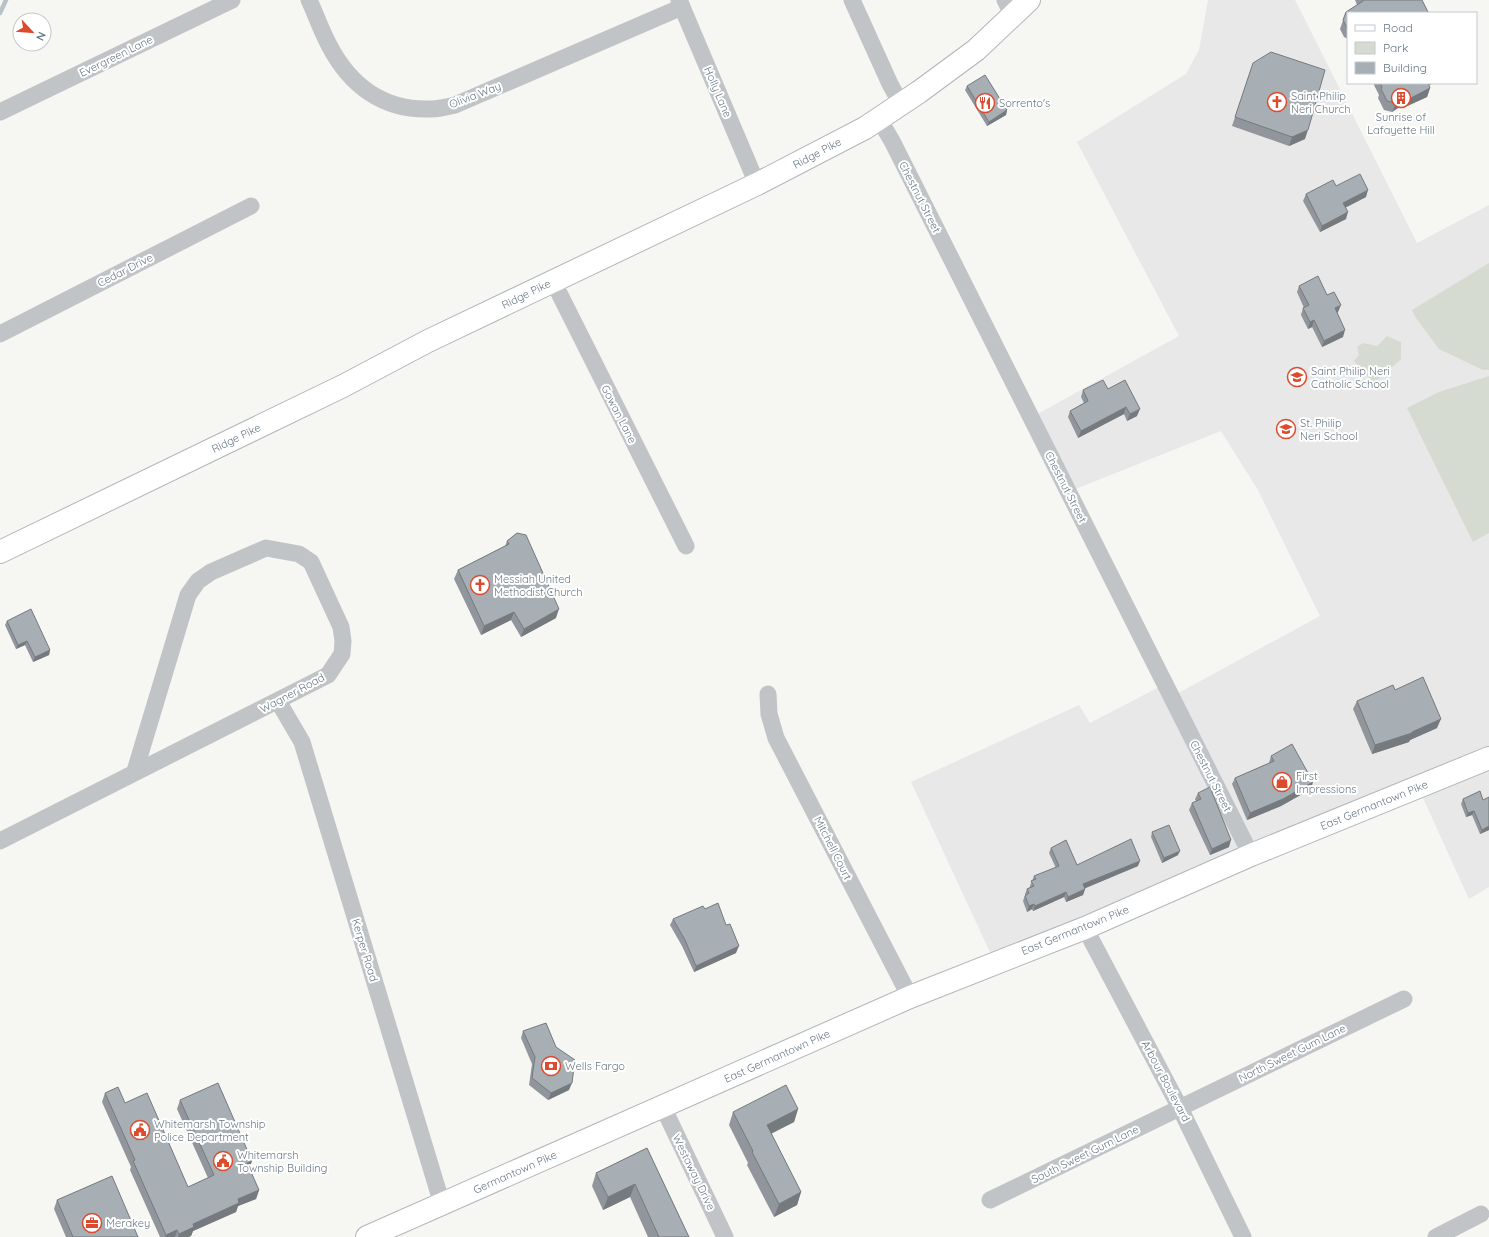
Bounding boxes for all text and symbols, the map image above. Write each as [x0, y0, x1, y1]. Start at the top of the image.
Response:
north arrow [12, 12, 52, 52]
legend [1347, 12, 1477, 84]
text: Road [1383, 20, 1413, 35]
text: N [33, 30, 49, 43]
street label: Evergreen Lane [77, 32, 155, 80]
text: Park [1383, 40, 1408, 55]
text: Building [1383, 60, 1427, 75]
street label: Holly Lane [701, 64, 735, 120]
street label: Olivia Way [447, 79, 503, 111]
building icon: Sunrise of Lafayette Hill [1390, 87, 1412, 109]
place label: Saint Philip Neri Church [1291, 89, 1350, 116]
church icon: Saint Philip Neri Church [1266, 91, 1288, 113]
restaurant icon: Sorrento's [974, 92, 996, 114]
place label: Sorrento's [999, 96, 1050, 110]
place label: Sunrise of Lafayette Hill [1367, 110, 1435, 137]
street label: Ridge Pike [790, 134, 844, 172]
street label: Chestnut Street [896, 159, 944, 235]
street label: Cedar Drive [95, 250, 155, 290]
street label: Ridge Pike [499, 276, 553, 312]
place label: Saint Philip Neri Catholic School [1311, 364, 1390, 391]
school or university icon: Saint Philip Neri Catholic School [1286, 366, 1308, 388]
street label: Gowan Lane [598, 382, 640, 446]
place label: St. Philip Neri School [1300, 416, 1358, 443]
school or university icon: St. Philip Neri School [1275, 418, 1297, 440]
street label: Ridge Pike [209, 420, 263, 456]
street label: Chestnut Street [1042, 449, 1090, 525]
place label: Messiah United Methodist Church [494, 572, 582, 599]
church icon: Messiah United Methodist Church [469, 574, 491, 596]
street label: Wagner Road [257, 670, 327, 716]
street label: Chestnut Street [1187, 738, 1235, 814]
place label: First Impressions [1296, 769, 1357, 796]
shop icon: First Impressions [1271, 771, 1293, 793]
street label: East Germantown Pike [1318, 777, 1430, 833]
street label: Mitchell Court [811, 814, 855, 882]
street label: East Germantown Pike [1019, 902, 1131, 958]
street label: Kerper Road [349, 917, 381, 983]
street label: North Sweet Gum Lane [1236, 1021, 1348, 1085]
street label: East Germantown Pike [722, 1026, 832, 1086]
street label: Arbour Boulevard [1139, 1038, 1193, 1124]
bank icon: Wells Fargo [540, 1055, 562, 1077]
place label: Wells Fargo [565, 1059, 625, 1073]
place label: Whitemarsh Township Police Department [154, 1117, 266, 1144]
public building icon: Whitemarsh Township Police Department [129, 1119, 151, 1141]
street label: South Sweet Gum Lane [1029, 1122, 1141, 1186]
street label: Westaway Drive [670, 1132, 718, 1212]
street label: Germantown Pike [471, 1147, 559, 1197]
place label: Whitemarsh Township Building [237, 1148, 327, 1175]
public building icon: Whitemarsh Township Building [212, 1150, 234, 1172]
office icon: Merakey [81, 1212, 103, 1234]
place label: Merakey [106, 1216, 150, 1230]

